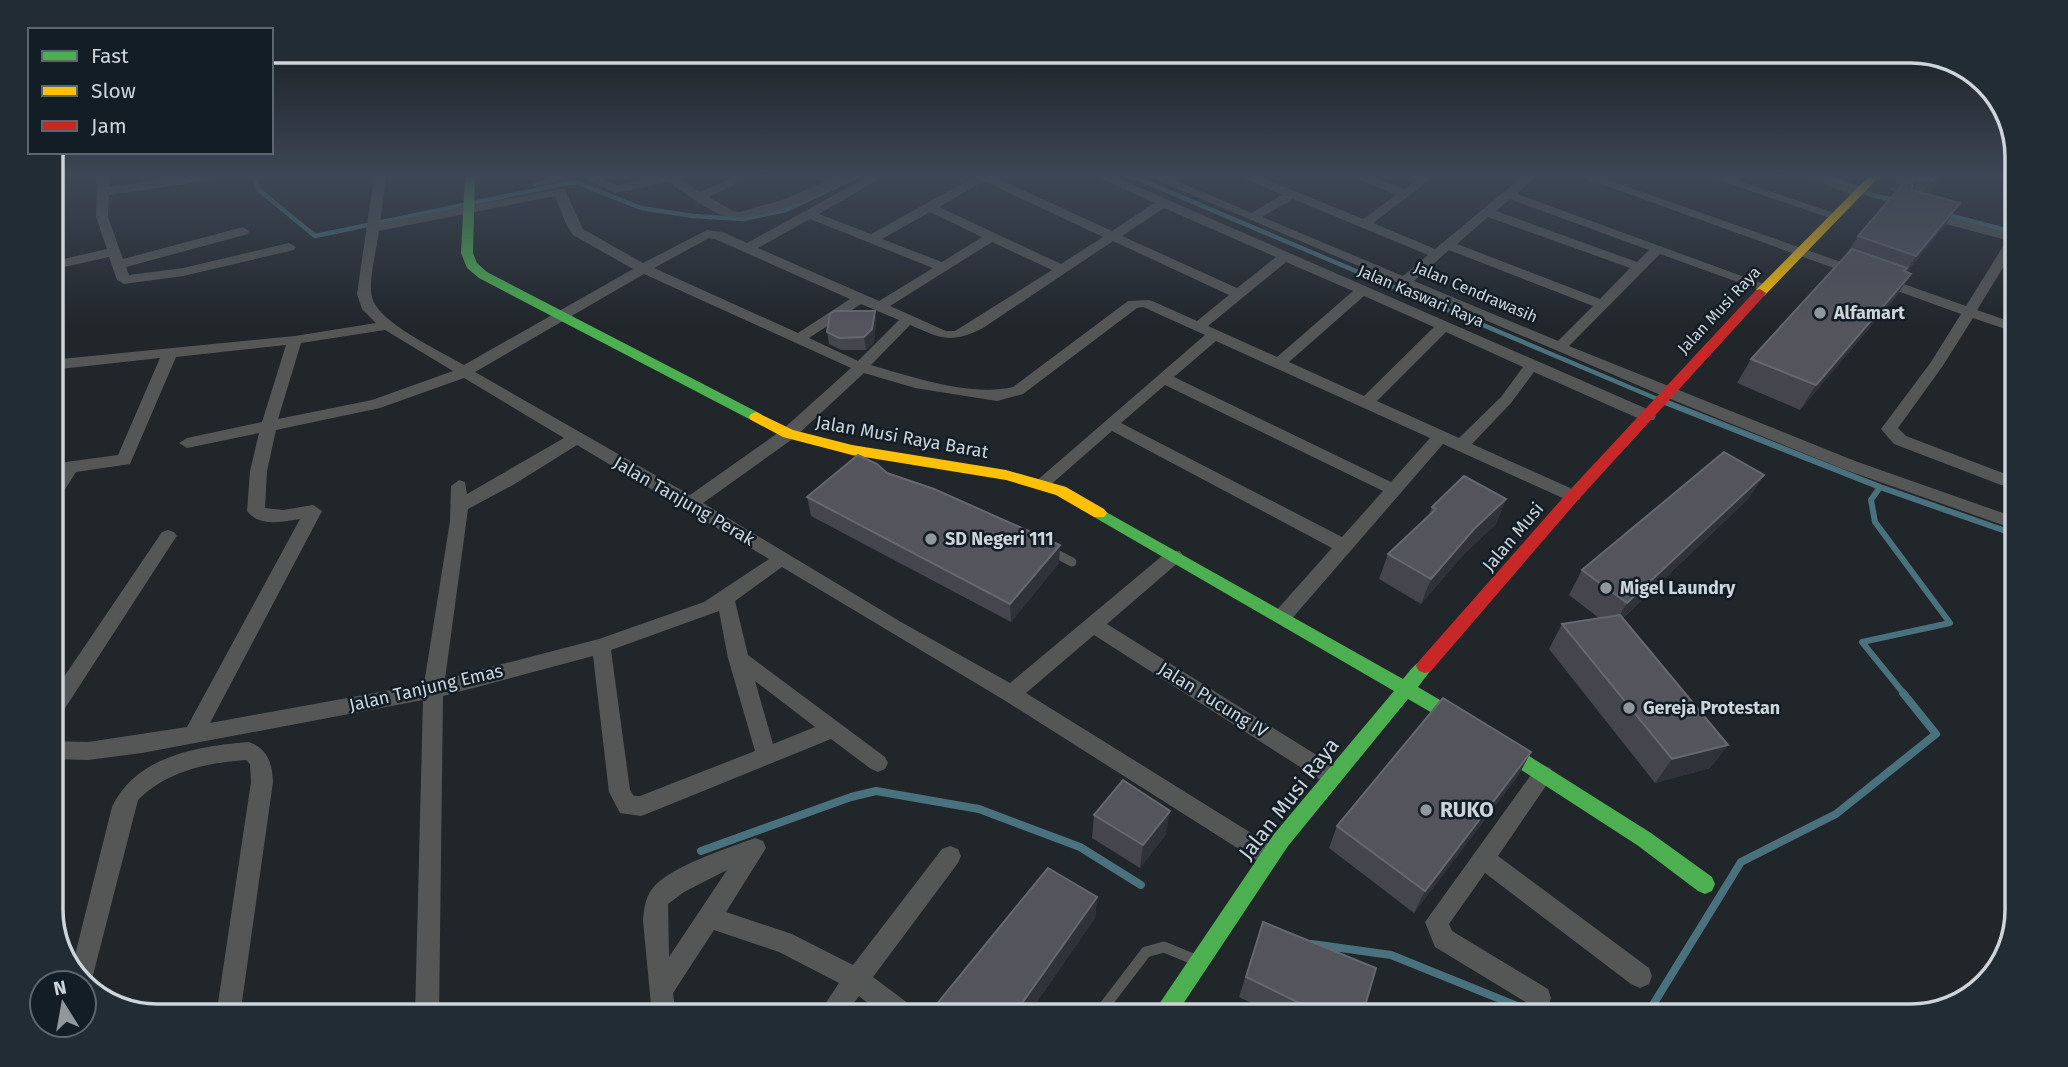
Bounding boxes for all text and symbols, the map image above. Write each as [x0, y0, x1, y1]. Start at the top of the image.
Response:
legend [28, 28, 273, 154]
text: Fast [91, 43, 129, 69]
text: Slow [91, 78, 136, 104]
text: Jam [91, 113, 127, 139]
street label: Jalan Cendrawasih [1411, 257, 1541, 327]
street label: Jalan Kaswari Raya [1355, 261, 1487, 331]
street label: Jalan Musi Raya [1674, 262, 1764, 358]
place label: Alfamart [1833, 302, 1906, 324]
marker: Alfamart [1812, 305, 1828, 321]
street label: Jalan Musi Raya Barat [814, 411, 990, 463]
street label: Jalan Tanjung Perak [609, 452, 759, 551]
street label: Jalan Musi [1478, 498, 1548, 576]
place label: SD Negeri 111 [945, 528, 1054, 550]
marker: SD Negeri 111 [923, 531, 939, 547]
place label: Migel Laundry [1620, 577, 1736, 599]
marker: Migel Laundry [1598, 580, 1614, 596]
street label: Jalan Pucung IV [1154, 658, 1272, 742]
street label: Jalan Tanjung Emas [347, 660, 505, 716]
place label: Gereja Protestan [1643, 697, 1780, 719]
marker: Gereja Protestan [1621, 700, 1637, 716]
street label: Jalan Musi Raya [1233, 733, 1345, 865]
place label: RUKO [1440, 797, 1494, 823]
marker: RUKO [1418, 802, 1434, 818]
north arrow [28, 969, 98, 1039]
text: N [51, 975, 68, 1000]

